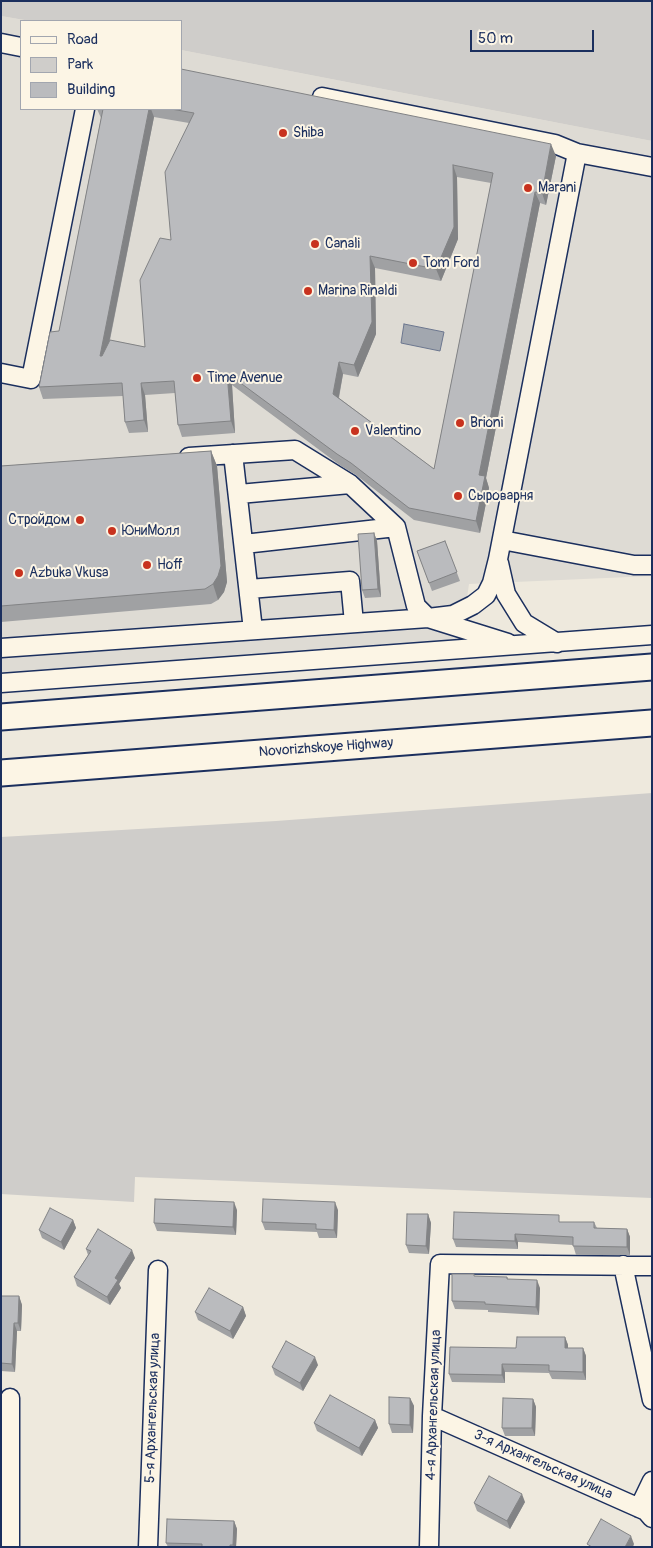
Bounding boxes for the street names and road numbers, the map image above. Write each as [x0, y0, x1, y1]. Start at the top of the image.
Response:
street label: Novorizhskoye Highway [258, 735, 394, 761]
street label: 4-я Архангельская улица [423, 1329, 445, 1481]
street label: 5-я Архангельская улица [142, 1333, 164, 1483]
street label: 3-я Архангельская улица [471, 1427, 615, 1503]

